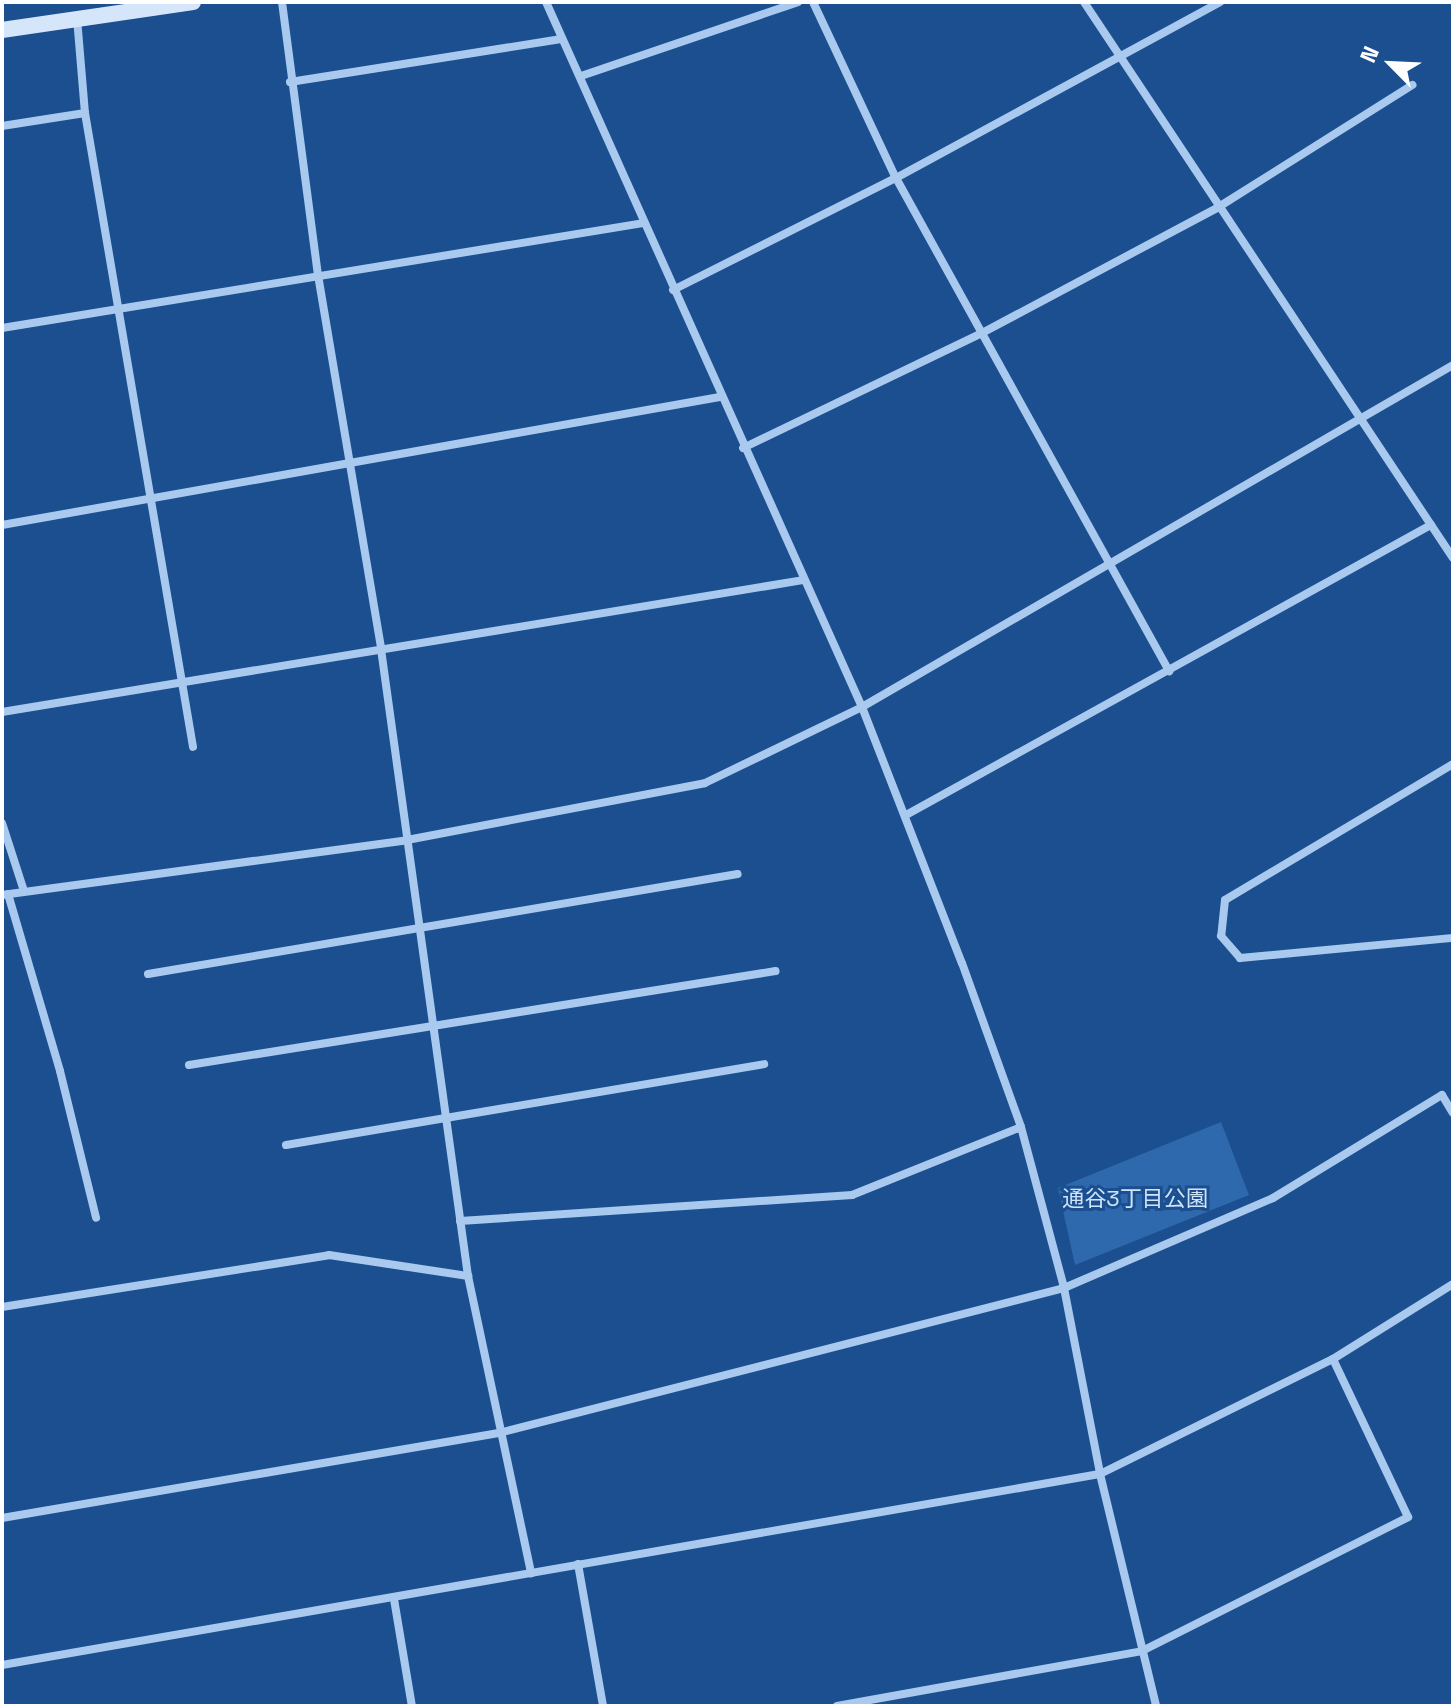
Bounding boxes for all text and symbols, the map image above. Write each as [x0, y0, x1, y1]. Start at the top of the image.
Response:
north arrow [1351, 24, 1431, 104]
text: N [1353, 42, 1385, 67]
park label: 通谷3丁目公園 [1062, 1186, 1208, 1212]

